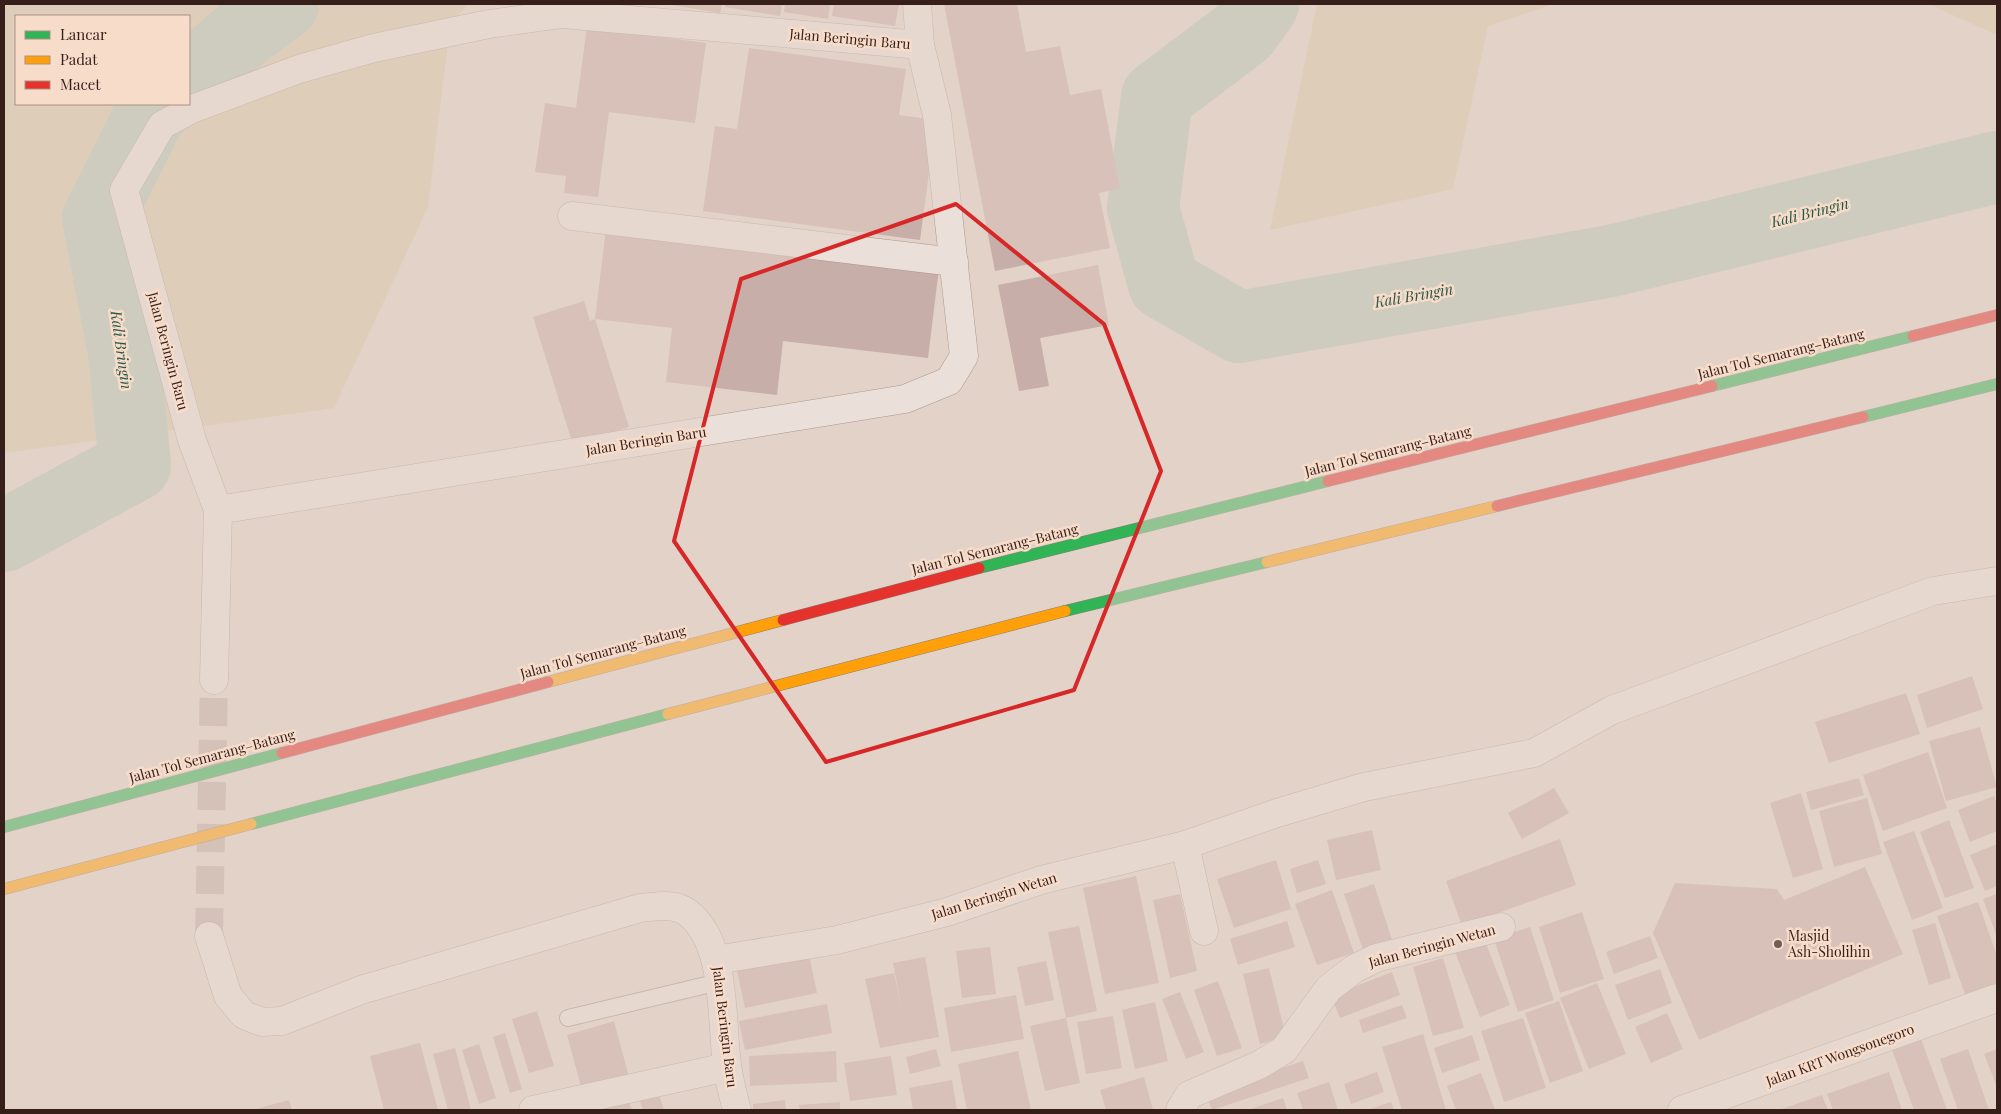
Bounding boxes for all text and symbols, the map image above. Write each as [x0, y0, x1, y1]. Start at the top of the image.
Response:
legend [15, 15, 190, 105]
text: Lancar [60, 24, 107, 44]
street label: Jalan Beringin Baru [788, 24, 912, 53]
text: Padat [60, 49, 98, 69]
text: Macet [60, 74, 101, 94]
water label: Kali Bringin [1768, 193, 1851, 232]
water label: Kali Bringin [1372, 278, 1455, 312]
street label: Jalan Beringin Baru [143, 289, 193, 412]
water label: Kali Bringin [106, 308, 137, 390]
street label: Jalan Tol Semarang–Batang [1695, 323, 1867, 384]
street label: Jalan Tol Semarang–Batang [1302, 420, 1474, 481]
street label: Jalan Beringin Baru [583, 422, 708, 460]
street label: Jalan Tol Semarang–Batang [909, 518, 1081, 579]
street label: Jalan Tol Semarang–Batang [517, 620, 688, 683]
street label: Jalan Tol Semarang–Batang [126, 724, 297, 787]
street label: Jalan Beringin Wetan [928, 867, 1060, 924]
street label: Jalan Beringin Wetan [1365, 919, 1498, 972]
place label: Masjid Ash-Sholihin [1787, 926, 1871, 961]
marker: Masjid Ash-Sholihin [1772, 938, 1784, 950]
street label: Jalan Beringin Baru [709, 964, 742, 1089]
street label: Jalan KRT Wongsonegoro [1762, 1019, 1917, 1091]

